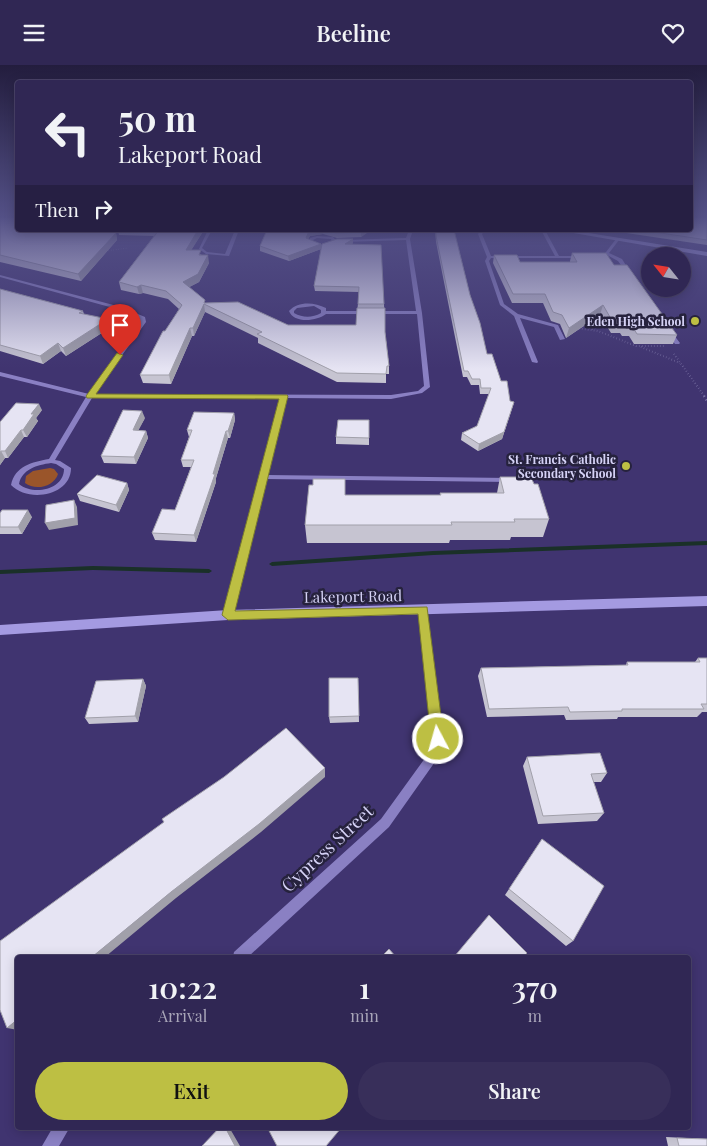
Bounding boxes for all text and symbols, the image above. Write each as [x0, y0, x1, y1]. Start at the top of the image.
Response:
text: Beeline [316, 18, 391, 48]
icon: menu [20, 19, 48, 47]
icon: heart [659, 19, 687, 47]
text: 50 m [118, 94, 196, 141]
icon: left [35, 100, 100, 165]
text: Lakeport Road [118, 139, 262, 169]
icon: right [89, 195, 117, 223]
text: Then [35, 196, 79, 222]
north arrow [641, 247, 691, 297]
map controls [641, 247, 691, 297]
pin [99, 304, 141, 355]
icon: arrive [106, 311, 134, 339]
place label: Eden High School [587, 313, 685, 329]
marker: Eden High School [689, 315, 701, 327]
place label: St. Francis Catholic Secondary School [508, 451, 616, 481]
marker: St. Francis Catholic Secondary School [620, 460, 632, 472]
street label: Lakeport Road [304, 585, 403, 607]
position arrow [411, 712, 463, 764]
street label: Cypress Street [276, 799, 379, 897]
text: 10:22 [148, 967, 217, 1007]
text: 1 [359, 967, 370, 1007]
text: 370 [512, 967, 558, 1007]
text: Arrival [158, 1005, 207, 1026]
text: min [350, 1005, 379, 1026]
text: m [528, 1005, 542, 1026]
button: Exit [35, 1062, 348, 1120]
button: Share [358, 1062, 671, 1120]

